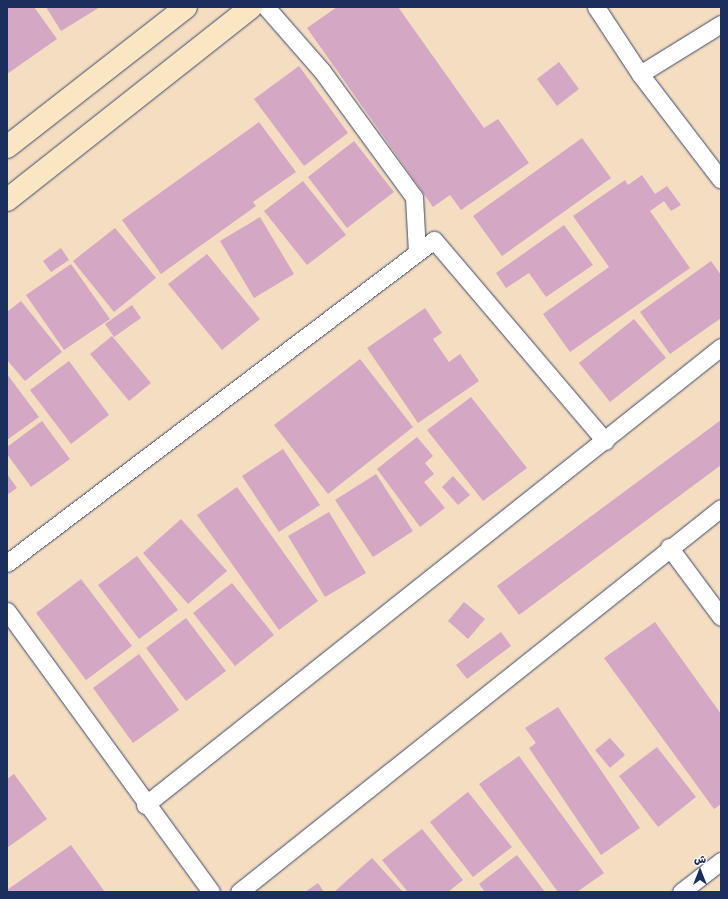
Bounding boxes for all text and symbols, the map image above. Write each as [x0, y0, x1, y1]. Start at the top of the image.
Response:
north arrow [680, 851, 720, 891]
text: ش [694, 851, 706, 866]

